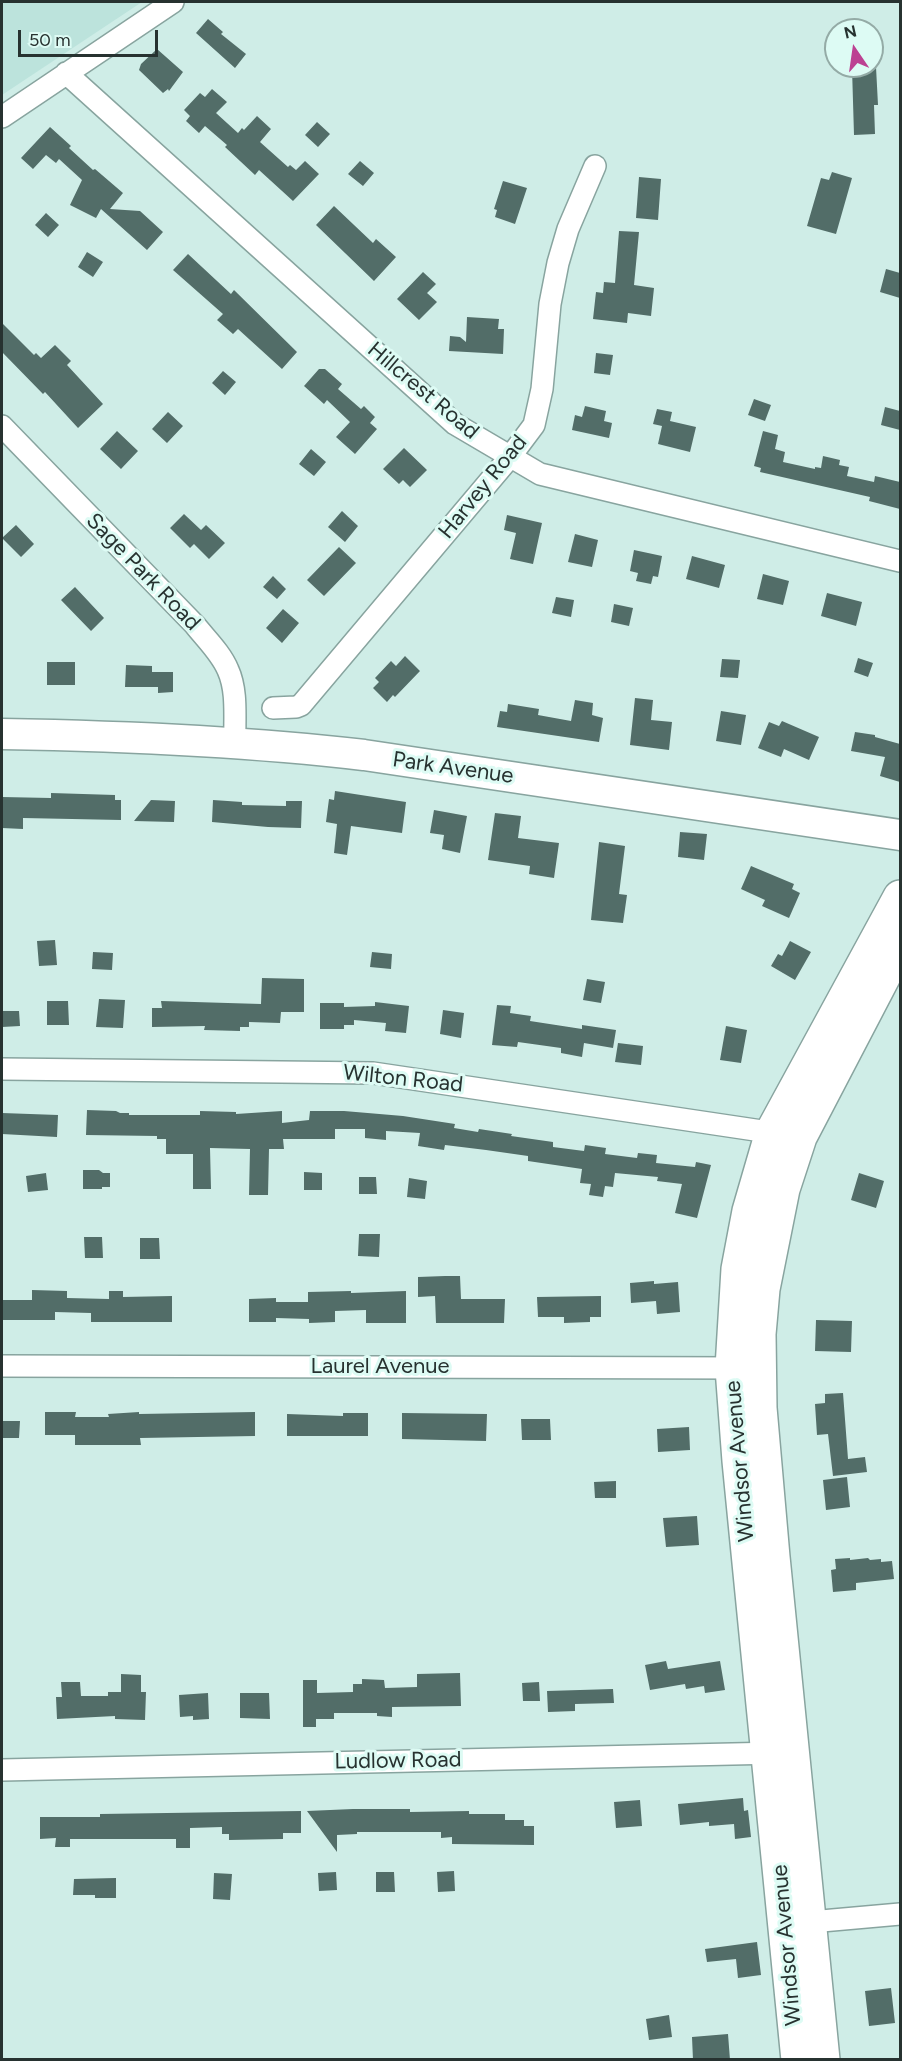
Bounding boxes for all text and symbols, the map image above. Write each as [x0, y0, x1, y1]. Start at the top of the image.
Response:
scale bar [21, 18, 160, 56]
north arrow [824, 18, 884, 78]
text: N [842, 21, 858, 43]
text: 50 m [29, 29, 71, 51]
street label: Hillcrest Road [362, 337, 484, 445]
street label: Harvey Road [433, 430, 533, 544]
street label: Sage Park Road [80, 508, 206, 636]
street label: Park Avenue [391, 746, 515, 790]
street label: Wilton Road [342, 1060, 464, 1098]
street label: Laurel Avenue [310, 1354, 450, 1380]
street label: Windsor Avenue [720, 1379, 760, 1543]
street label: Ludlow Road [334, 1747, 462, 1775]
street label: Windsor Avenue [767, 1863, 807, 2027]

